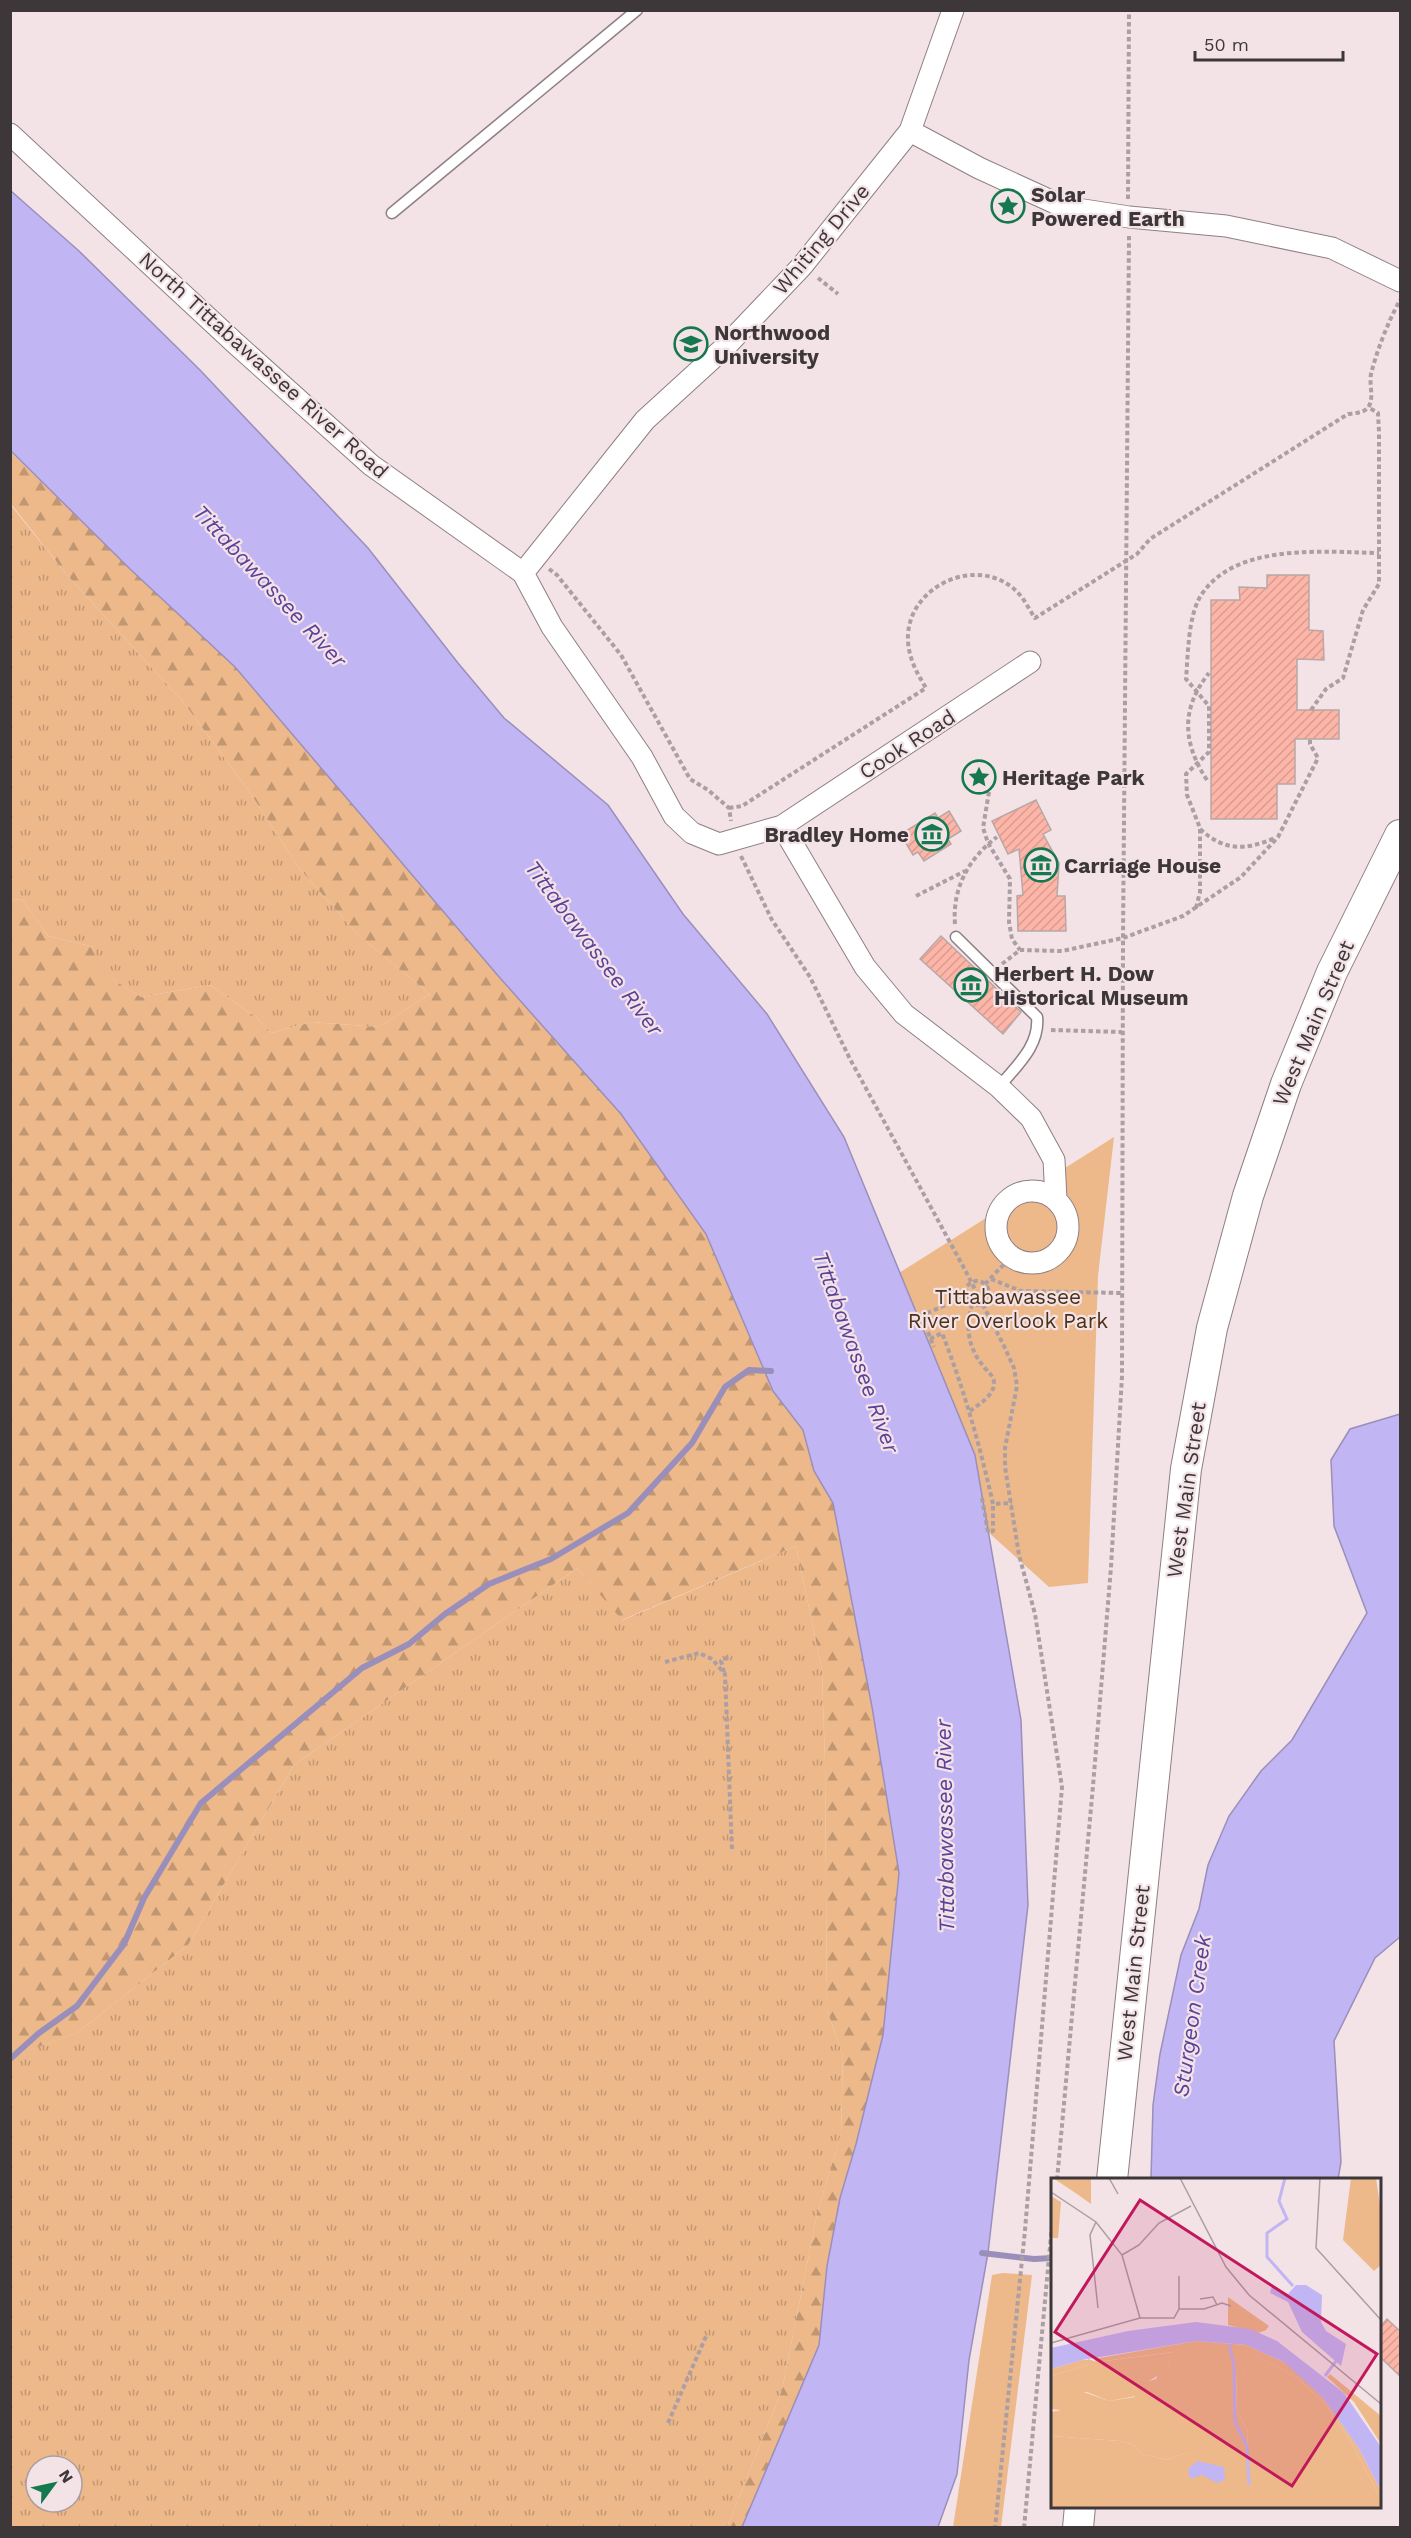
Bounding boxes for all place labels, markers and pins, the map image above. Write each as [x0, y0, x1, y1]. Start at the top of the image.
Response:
place label: Solar Powered Earth [1031, 182, 1185, 231]
place icon: Solar Powered Earth [990, 188, 1026, 224]
place label: Northwood University [714, 320, 830, 369]
school or university icon: Northwood University [673, 326, 709, 362]
place icon: Heritage Park [961, 759, 997, 795]
place label: Heritage Park [1002, 765, 1146, 790]
museum icon: Bradley Home [914, 816, 950, 852]
place label: Bradley Home [764, 822, 909, 847]
museum icon: Carriage House [1023, 847, 1059, 883]
place label: Carriage House [1064, 853, 1221, 878]
place label: Herbert H. Dow Historical Museum [994, 961, 1189, 1010]
museum icon: Herbert H. Dow Historical Museum [953, 967, 989, 1003]

